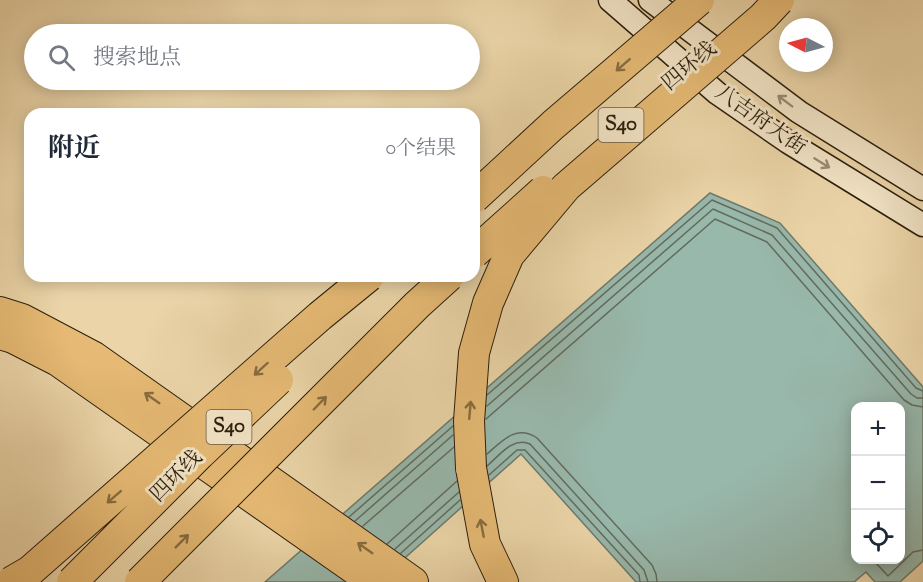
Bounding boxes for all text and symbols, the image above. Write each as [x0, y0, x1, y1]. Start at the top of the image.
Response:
north arrow [779, 18, 833, 72]
search box [24, 24, 480, 90]
street label: 四环线 [656, 35, 724, 99]
icon: search [45, 41, 78, 74]
text: 搜索地点 [93, 43, 181, 75]
one-way arrow [615, 59, 631, 72]
street label: 八吉府大街 [708, 79, 812, 163]
one-way arrow [777, 95, 793, 108]
road number: S40 [598, 108, 644, 142]
text: 附近 [48, 131, 100, 168]
text: 0个结果 [385, 135, 456, 164]
one-way arrow [813, 158, 830, 170]
one-way arrow [254, 362, 269, 376]
one-way arrow [145, 392, 161, 404]
one-way arrow [313, 396, 328, 411]
one-way arrow [465, 400, 476, 420]
map controls [851, 402, 905, 564]
button: + [851, 402, 905, 456]
road number: S40 [206, 410, 252, 444]
street label: 四环线 [144, 444, 210, 510]
button: − [851, 456, 905, 510]
one-way arrow [106, 491, 122, 504]
button: locate [851, 510, 905, 564]
one-way arrow [476, 518, 487, 538]
one-way arrow [175, 533, 189, 548]
one-way arrow [357, 542, 373, 554]

